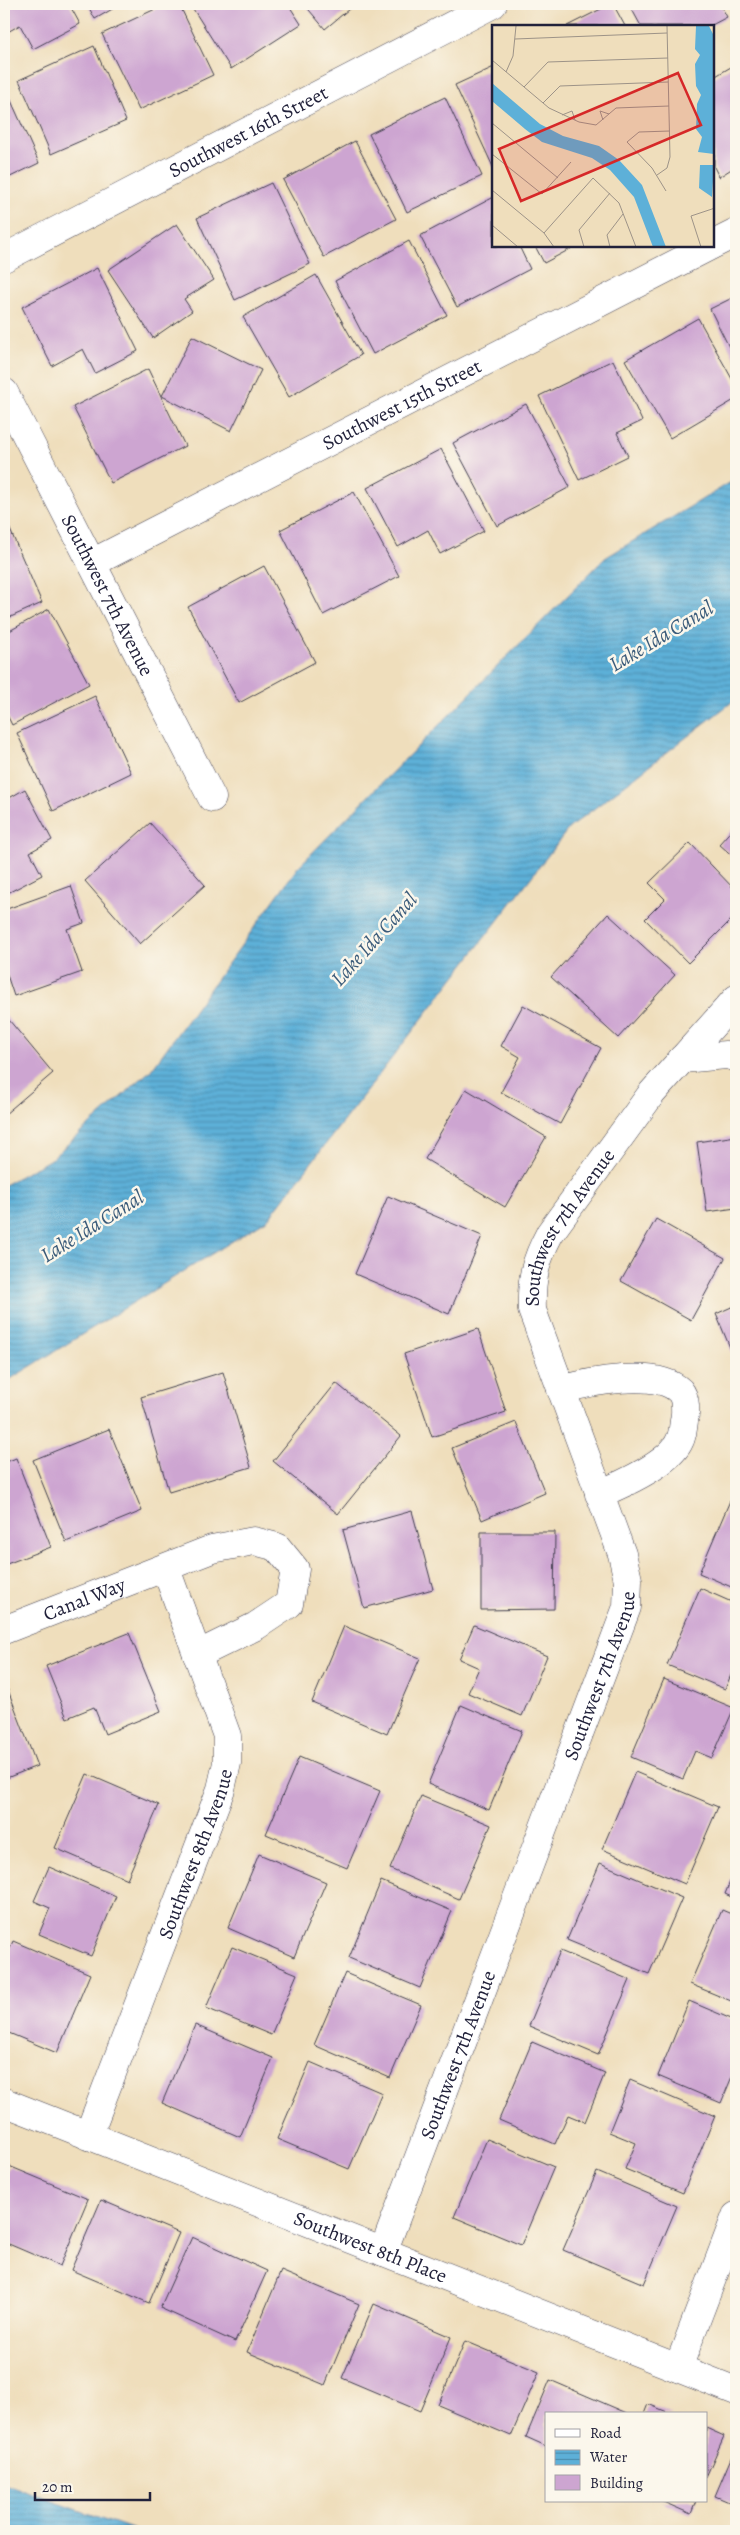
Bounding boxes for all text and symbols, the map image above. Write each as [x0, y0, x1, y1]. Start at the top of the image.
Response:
inset map [492, 25, 715, 248]
street label: Southwest 16th Street [164, 79, 333, 184]
street label: Southwest 15th Street [318, 352, 486, 457]
street label: Southwest 7th Avenue [55, 510, 160, 681]
water label: Lake Ida Canal [604, 593, 719, 678]
water label: Lake Ida Canal [324, 886, 424, 992]
street label: Southwest 7th Avenue [519, 1143, 621, 1307]
water label: Lake Ida Canal [35, 1183, 150, 1269]
street label: Canal Way [39, 1571, 130, 1627]
street label: Southwest 7th Avenue [557, 1591, 642, 1764]
street label: Southwest 8th Avenue [152, 1766, 239, 1943]
street label: Southwest 7th Avenue [414, 1967, 502, 2143]
street label: Southwest 8th Place [290, 2205, 451, 2290]
legend [545, 2412, 708, 2502]
text: Road [590, 2423, 622, 2443]
text: Water [589, 2447, 627, 2467]
scale bar [35, 2470, 150, 2502]
text: Building [590, 2473, 643, 2493]
text: 20 m [42, 2477, 73, 2497]

